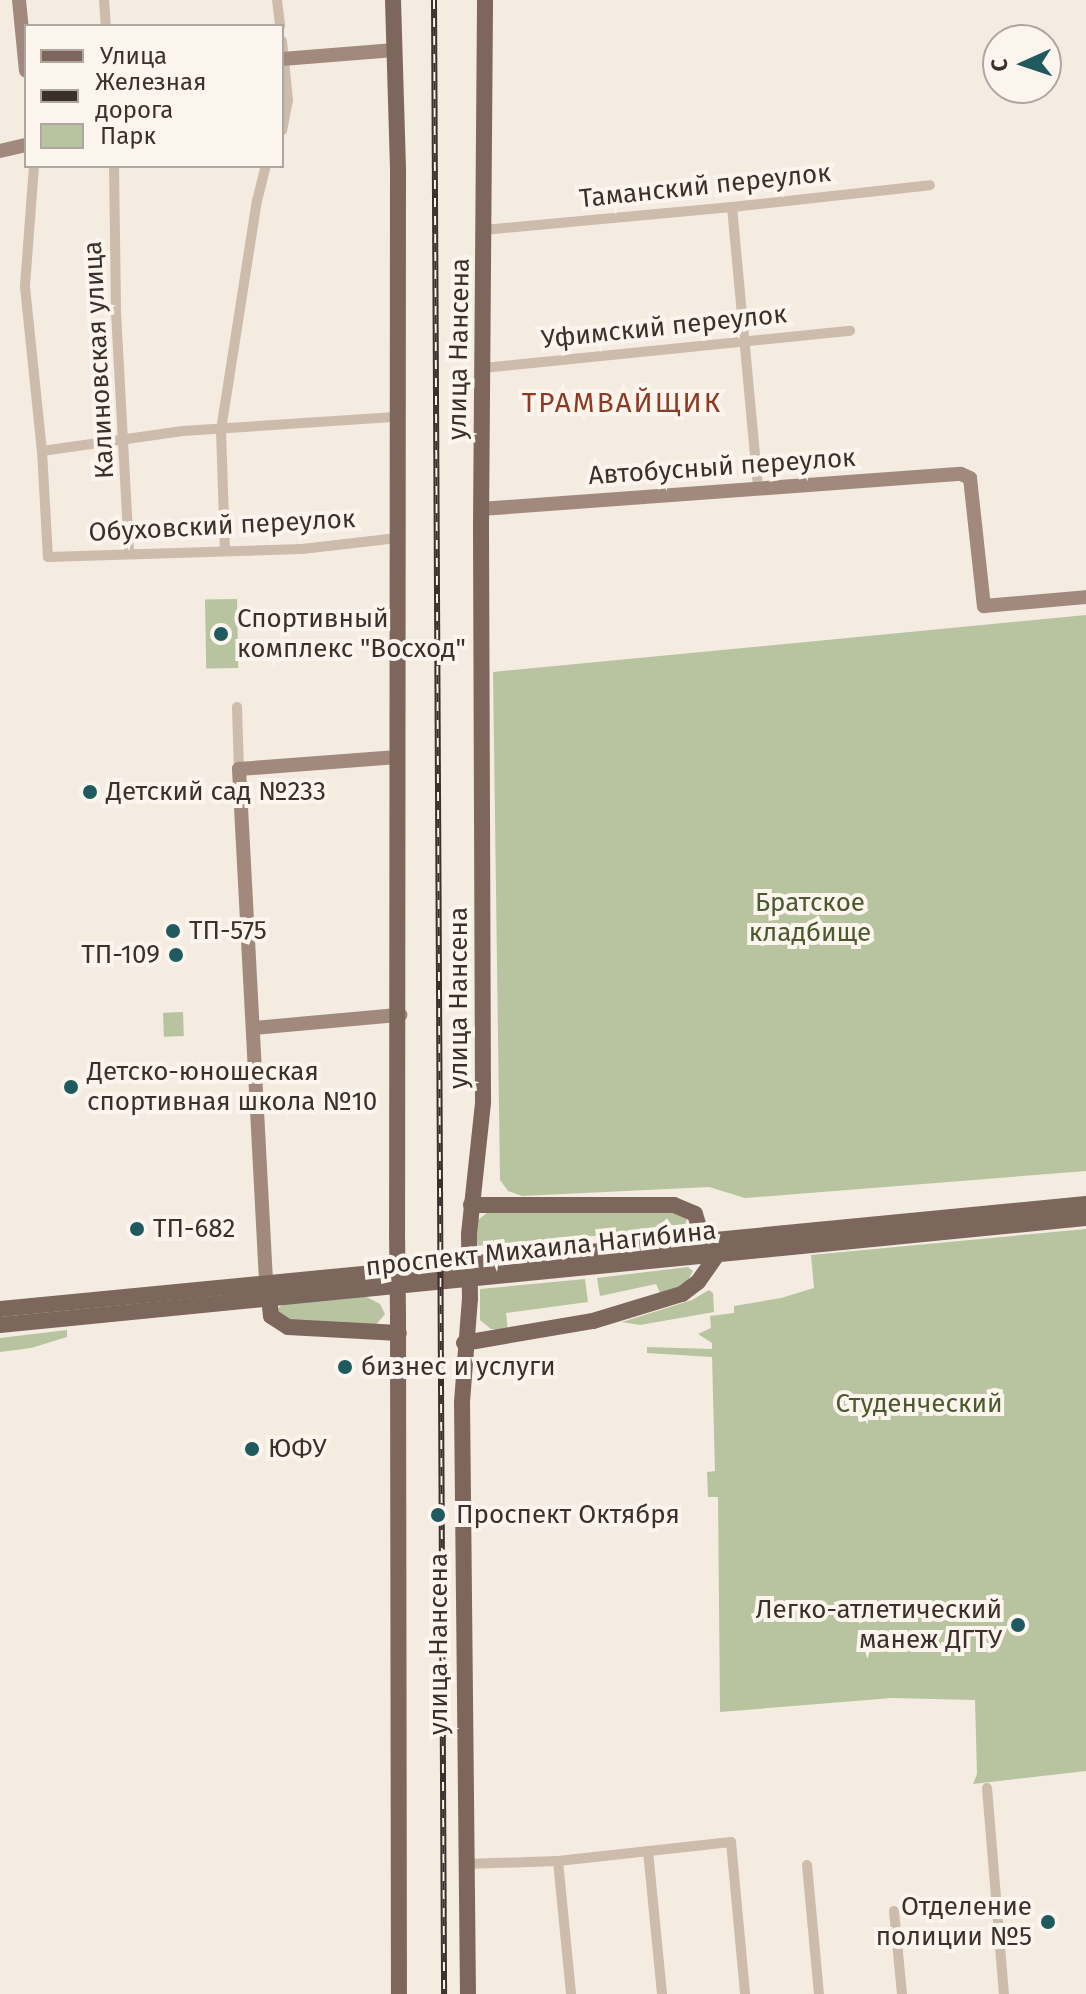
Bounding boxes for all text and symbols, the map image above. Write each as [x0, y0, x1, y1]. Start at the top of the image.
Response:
legend [24, 24, 284, 168]
north arrow [982, 24, 1062, 104]
text: Улица [100, 42, 167, 70]
text: С [986, 58, 1013, 72]
text: Железная дорога [95, 68, 206, 124]
text: Парк [100, 122, 156, 150]
street label: Таманский переулок [578, 157, 832, 215]
street label: Калиновская улица [77, 240, 121, 480]
street label: улица Нансена [442, 258, 476, 440]
street label: Уфимский переулок [540, 299, 788, 355]
district label: ТРАМВАЙЩИК [522, 386, 722, 420]
street label: Автобусный переулок [587, 442, 857, 492]
street label: Обуховский переулок [88, 503, 356, 549]
place label: Спортивный комплекс "Восход" [237, 603, 466, 664]
marker: Спортивный комплекс "Восход" [212, 625, 230, 643]
place label: Детский сад №233 [106, 776, 326, 808]
marker: Детский сад №233 [81, 783, 99, 801]
park label: Братское кладбище [749, 887, 871, 948]
street label: улица Нансена [443, 907, 475, 1089]
place label: ТП-575 [189, 915, 267, 947]
marker: ТП-575 [164, 922, 182, 940]
place label: ТП-109 [81, 939, 160, 971]
marker: ТП-109 [167, 946, 185, 964]
place label: Детско-юношеская спортивная школа №10 [87, 1056, 377, 1118]
marker: Детско-юношеская спортивная школа №10 [62, 1078, 80, 1096]
place label: ТП-682 [153, 1213, 235, 1245]
street label: проспект Михаила Нагибина [364, 1215, 718, 1283]
marker: ТП-682 [128, 1220, 146, 1238]
place label: бизнес и услуги [361, 1351, 556, 1383]
marker: бизнес и услуги [336, 1358, 354, 1376]
park label: Студенческий [835, 1388, 1003, 1420]
place label: ЮФУ [268, 1433, 326, 1465]
marker: ЮФУ [243, 1440, 261, 1458]
place label: Проспект Октября [456, 1499, 680, 1531]
marker: Проспект Октября [427, 1504, 449, 1526]
street label: улица Нансена [423, 1553, 455, 1735]
place label: Легко-атлетический манеж ДГТУ [755, 1594, 1002, 1656]
marker: Легко-атлетический манеж ДГТУ [1009, 1616, 1027, 1634]
place label: Отделение полиции №5 [876, 1891, 1032, 1952]
marker: Отделение полиции №5 [1039, 1913, 1057, 1931]

